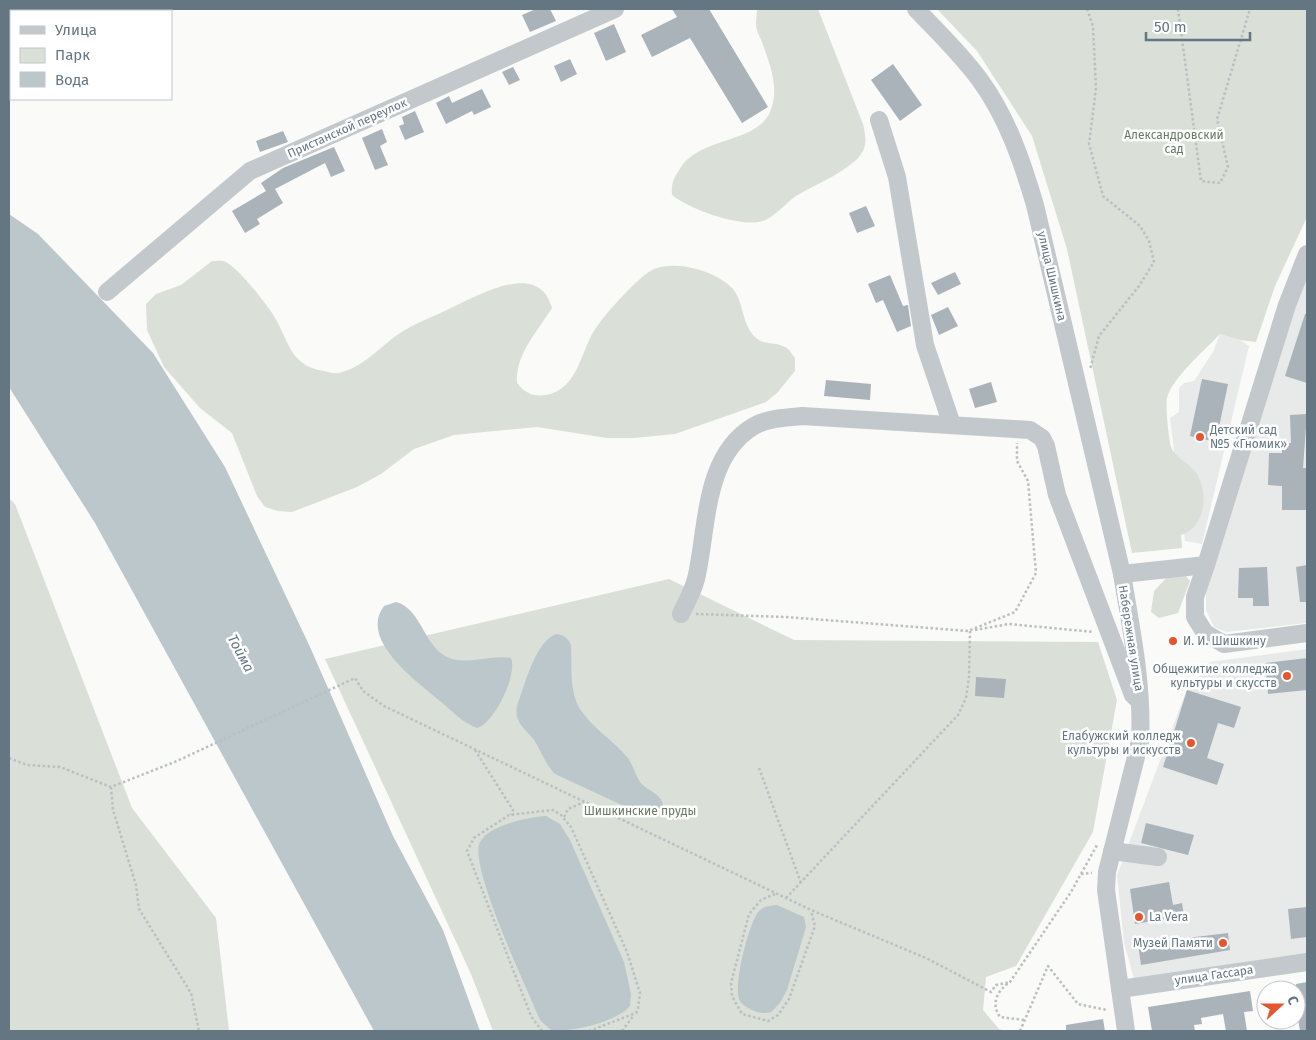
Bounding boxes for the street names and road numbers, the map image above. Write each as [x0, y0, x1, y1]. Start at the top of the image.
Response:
street label: Пристанской переулок [285, 95, 410, 161]
street label: улица Шишкина [1035, 230, 1069, 322]
street label: Набережная улица [1116, 584, 1146, 692]
street label: улица Гассара [1174, 963, 1254, 987]

